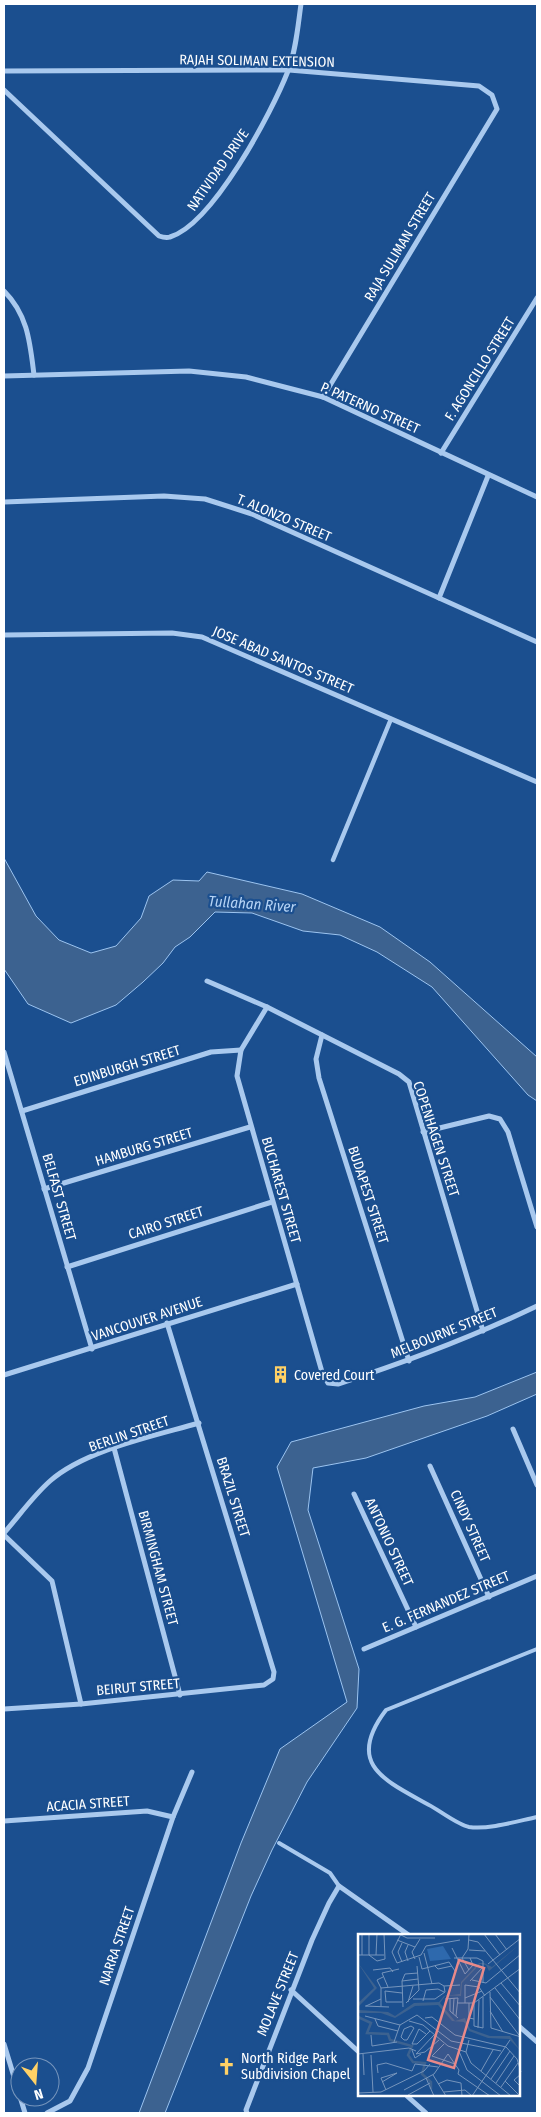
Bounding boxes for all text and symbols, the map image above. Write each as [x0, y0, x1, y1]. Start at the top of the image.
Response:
street label: RAJAH SOLIMAN EXTENSION [179, 51, 335, 71]
street label: NATIVIDAD DRIVE [184, 125, 253, 214]
street label: RAJA SULIMAN STREET [361, 189, 439, 305]
street label: F. AGONCILLO STREET [441, 314, 519, 424]
street label: P. PATERNO STREET [318, 379, 423, 438]
street label: T. ALONZO STREET [234, 490, 334, 546]
street label: JOSE ABAD SANTOS STREET [210, 623, 356, 698]
water label: Tullahan River [208, 892, 297, 916]
street label: EDINBURGH STREET [72, 1042, 183, 1090]
street label: COPENHAGEN STREET [409, 1079, 463, 1199]
street label: HAMBURG STREET [93, 1124, 195, 1170]
street label: BUCHAREST STREET [258, 1135, 304, 1246]
street label: BUDAPEST STREET [344, 1144, 392, 1247]
street label: BELFAST STREET [38, 1151, 80, 1243]
street label: CAIRO STREET [126, 1203, 206, 1243]
street label: VANCOUVER AVENUE [89, 1293, 205, 1345]
street label: MELBOURNE STREET [388, 1304, 500, 1362]
building icon: Covered Court [270, 1365, 290, 1385]
place label: Covered Court [294, 1367, 375, 1384]
street label: BERLIN STREET [87, 1412, 172, 1456]
street label: BRAZIL STREET [213, 1455, 253, 1540]
street label: CINDY STREET [446, 1487, 494, 1565]
street label: ANTONIO STREET [361, 1495, 417, 1589]
street label: BIRMINGHAM STREET [134, 1509, 182, 1628]
street label: E. G. FERNANDEZ STREET [380, 1567, 513, 1637]
street label: BEIRUT STREET [96, 1675, 181, 1699]
street label: ACACIA STREET [46, 1793, 131, 1815]
street label: NARRA STREET [96, 1904, 139, 1988]
inset map [358, 1934, 521, 2097]
street label: MOLAVE STREET [253, 1949, 303, 2039]
place label: North Ridge Park Subdivision Chapel [241, 2050, 351, 2083]
church icon: North Ridge Park Subdivision Chapel [217, 2056, 237, 2076]
north arrow [10, 2057, 60, 2107]
text: N [32, 2085, 45, 2103]

